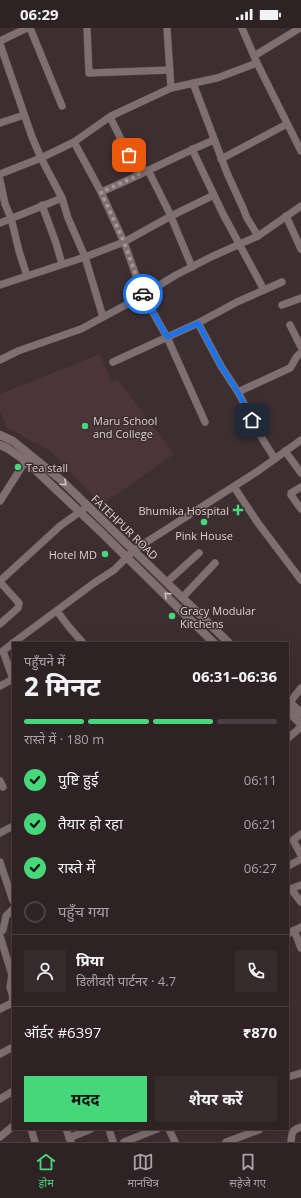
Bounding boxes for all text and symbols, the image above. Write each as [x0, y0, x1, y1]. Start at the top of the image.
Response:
text: 06:29 [20, 4, 59, 24]
pin [112, 138, 146, 172]
icon: bag [118, 144, 140, 166]
courier [123, 274, 163, 314]
icon: car [132, 283, 154, 305]
pin [235, 403, 269, 437]
icon: home [241, 409, 263, 431]
place label: Maru School and College [93, 413, 157, 441]
marker: Maru School and College [80, 421, 90, 431]
place label: Tea stall [26, 460, 68, 475]
marker: Tea stall [13, 462, 23, 472]
one-way arrow [59, 479, 67, 486]
street label: FATEHPUR ROAD [88, 491, 162, 563]
place label: Bhumika Hospital [138, 503, 229, 518]
marker: Bhumika Hospital [232, 504, 244, 516]
marker: Pink House [199, 517, 209, 527]
place label: Pink House [175, 528, 233, 543]
place label: Hotel MD [49, 547, 97, 562]
marker: Hotel MD [100, 549, 110, 559]
one-way arrow [164, 593, 172, 600]
place label: Gracy Modular Kitchens [180, 603, 256, 631]
marker: Gracy Modular Kitchens [167, 611, 177, 621]
text: पहुँचने में [24, 652, 65, 670]
text: 06:31–06:36 [192, 666, 277, 686]
text: 2 मिनट [24, 668, 100, 704]
text: रास्ते में · 180 m [24, 730, 104, 748]
icon: check [24, 769, 46, 791]
text: पुष्टि हुई [58, 769, 98, 789]
text: 06:11 [244, 771, 277, 789]
icon: check [24, 813, 46, 835]
text: तैयार हो रहा [58, 813, 123, 833]
text: 06:21 [244, 815, 277, 833]
icon: check [24, 857, 46, 879]
text: रास्ते में [58, 857, 95, 877]
text: 06:27 [244, 859, 277, 877]
text: पहुँच गया [58, 901, 109, 921]
button: person [24, 950, 66, 992]
text: प्रिया [76, 950, 104, 970]
button: phone [235, 950, 277, 992]
text: डिलीवरी पार्टनर · 4.7 [76, 972, 176, 990]
text: ऑर्डर #6397 [24, 1022, 101, 1042]
text: ₹870 [243, 1022, 277, 1042]
button: मदद [24, 1076, 147, 1122]
button: शेयर करें [155, 1076, 277, 1122]
tab: होम [35, 1151, 57, 1191]
tab: मानचित्र [127, 1151, 159, 1191]
tab: सहेजे गए [229, 1151, 266, 1191]

